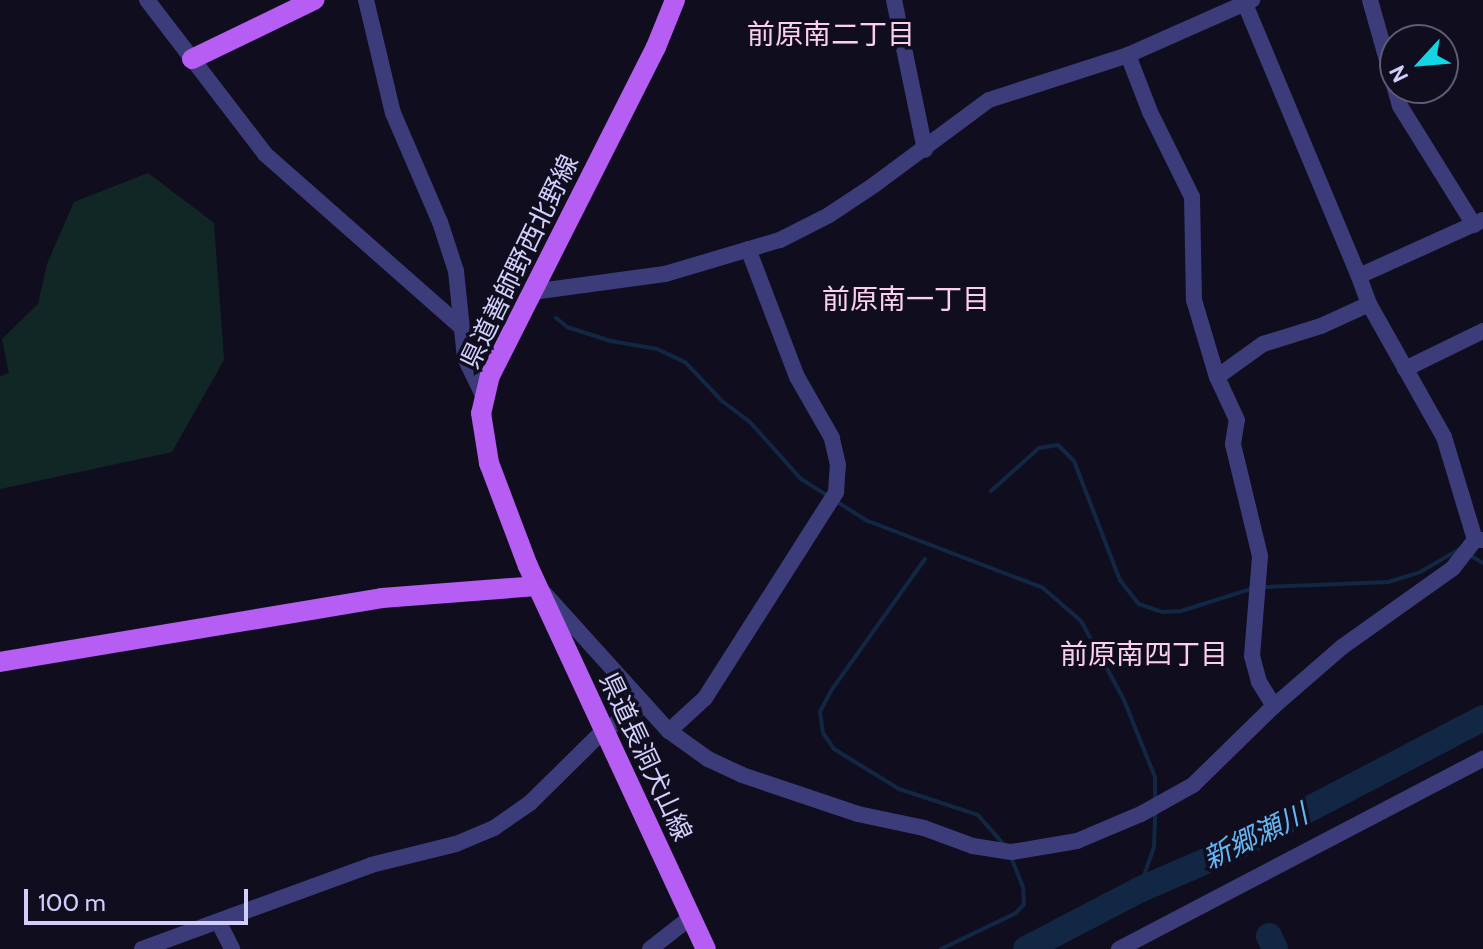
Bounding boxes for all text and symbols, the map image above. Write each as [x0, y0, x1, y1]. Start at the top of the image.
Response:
district label: 前原南二丁目 [747, 17, 915, 51]
north arrow [1379, 24, 1459, 104]
text: N [1383, 61, 1414, 87]
street label: 県道善師野西北野線 [455, 150, 585, 374]
district label: 前原南一丁目 [822, 282, 990, 316]
district label: 前原南四丁目 [1060, 637, 1228, 671]
street label: 県道長洞犬山線 [592, 668, 698, 846]
water label: 新郷瀬川 [1197, 796, 1313, 876]
scale bar [28, 873, 252, 923]
text: 100 m [38, 888, 106, 917]

